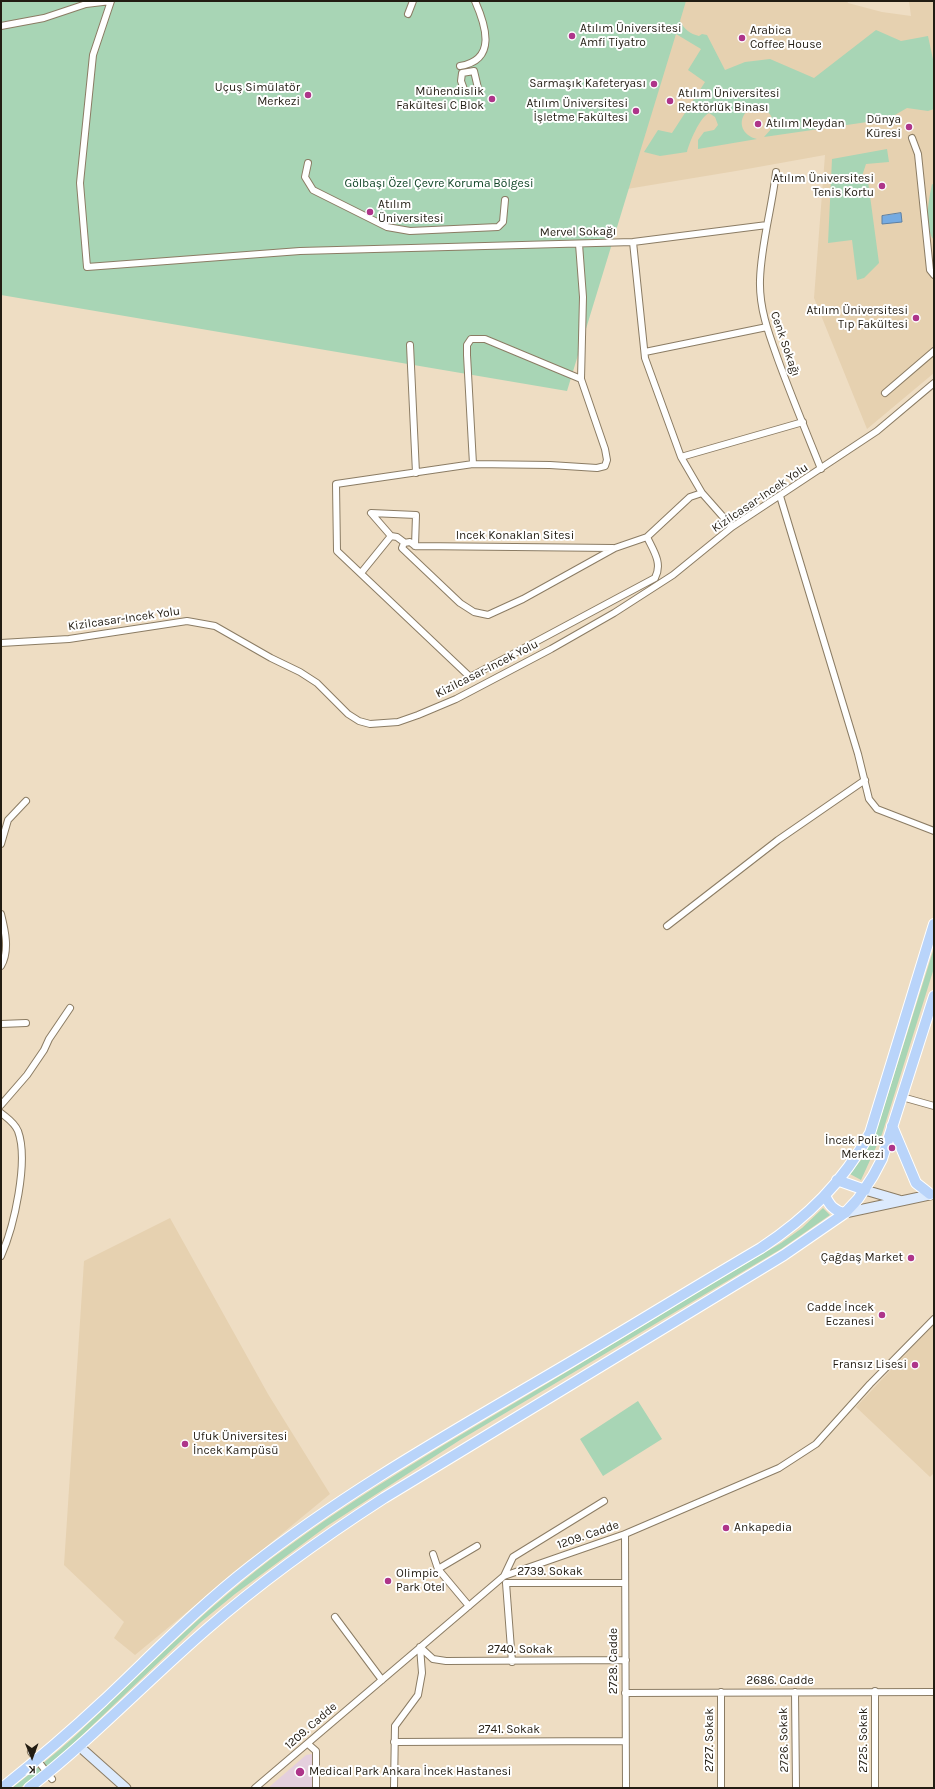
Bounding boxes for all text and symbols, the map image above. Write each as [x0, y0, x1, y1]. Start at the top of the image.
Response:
place label: Atılım Üniversitesi Amfi Tiyatro [580, 22, 682, 50]
place label: Arabica Coffee House [750, 24, 822, 52]
marker: Atılım Üniversitesi Amfi Tiyatro [567, 31, 577, 41]
marker: Arabica Coffee House [737, 33, 747, 43]
place label: Sarmaşık Kafeteryası [529, 77, 646, 91]
marker: Sarmaşık Kafeteryası [649, 79, 659, 89]
place label: Uçuş Simülatör Merkezi [215, 81, 300, 109]
place label: Mühendislik Fakültesi C Blok [396, 85, 484, 113]
place label: Atılım Üniversitesi Rektörlük Binası [678, 87, 780, 115]
marker: Uçuş Simülatör Merkezi [303, 90, 313, 100]
marker: Mühendislik Fakültesi C Blok [487, 94, 497, 104]
marker: Atılım Üniversitesi Rektörlük Binası [665, 96, 675, 106]
place label: Atılım Üniversitesi İşletme Fakültesi [526, 97, 628, 125]
marker: Atılım Üniversitesi İşletme Fakültesi [631, 106, 641, 116]
place label: Dünya Küresi [866, 113, 901, 141]
place label: Atılım Meydan [766, 117, 845, 131]
marker: Atılım Meydan [753, 119, 763, 129]
marker: Dünya Küresi [904, 122, 914, 132]
place label: Atılım Üniversitesi Tenis Kortu [772, 172, 874, 200]
park label: Gölbaşı Özel Çevre Koruma Bölgesi [344, 177, 534, 191]
marker: Atılım Üniversitesi Tenis Kortu [877, 181, 887, 191]
place label: Atılım Üniversitesi [378, 198, 444, 226]
marker: Atılım Üniversitesi [365, 207, 375, 217]
street label: Mervel Sokağı [540, 224, 616, 240]
place label: Atılım Üniversitesi Tıp Fakültesi [806, 304, 908, 332]
street label: Cenk Sokağı [767, 310, 803, 378]
marker: Atılım Üniversitesi Tıp Fakültesi [911, 313, 921, 323]
street label: Kizilcasar-Incek Yolu [709, 460, 811, 536]
street label: Incek Konaklan Sitesi [456, 529, 574, 543]
street label: Kizilcasar-Incek Yolu [67, 604, 181, 634]
street label: Kizilcasar-Incek Yolu [433, 637, 541, 701]
place label: İncek Polis Merkezi [825, 1134, 884, 1162]
marker: İncek Polis Merkezi [887, 1143, 897, 1153]
place label: Çağdaş Market [821, 1251, 903, 1265]
marker: Çağdaş Market [906, 1253, 916, 1263]
place label: Cadde İncek Eczanesi [807, 1301, 874, 1329]
marker: Cadde İncek Eczanesi [877, 1310, 887, 1320]
place label: Fransız Lisesi [833, 1358, 907, 1372]
marker: Fransız Lisesi [910, 1360, 920, 1370]
place label: Ufuk Üniversitesi İncek Kampüsü [193, 1430, 287, 1458]
marker: Ufuk Üniversitesi İncek Kampüsü [180, 1439, 190, 1449]
street label: 1209. Cadde [555, 1518, 621, 1552]
place label: Ankapedia [734, 1521, 792, 1535]
marker: Ankapedia [721, 1523, 731, 1533]
street label: 2739. Sokak [517, 1565, 583, 1579]
place label: Olimpic Park Otel [396, 1567, 445, 1595]
marker: Olimpic Park Otel [383, 1576, 393, 1586]
street label: 2728. Cadde [607, 1628, 621, 1694]
street label: 2740. Sokak [487, 1643, 553, 1657]
street label: 2686. Cadde [746, 1674, 814, 1688]
street label: 1209. Cadde [282, 1699, 340, 1753]
street label: 2726. Sokak [776, 1707, 792, 1773]
street label: 2725. Sokak [857, 1707, 871, 1773]
street label: 2727. Sokak [703, 1708, 717, 1772]
street label: 2741. Sokak [478, 1723, 540, 1737]
north arrow [12, 1737, 52, 1777]
text: K [29, 1763, 36, 1776]
place label: Medical Park Ankara İncek Hastanesi [309, 1765, 511, 1779]
marker: Medical Park Ankara İncek Hastanesi [294, 1766, 306, 1778]

